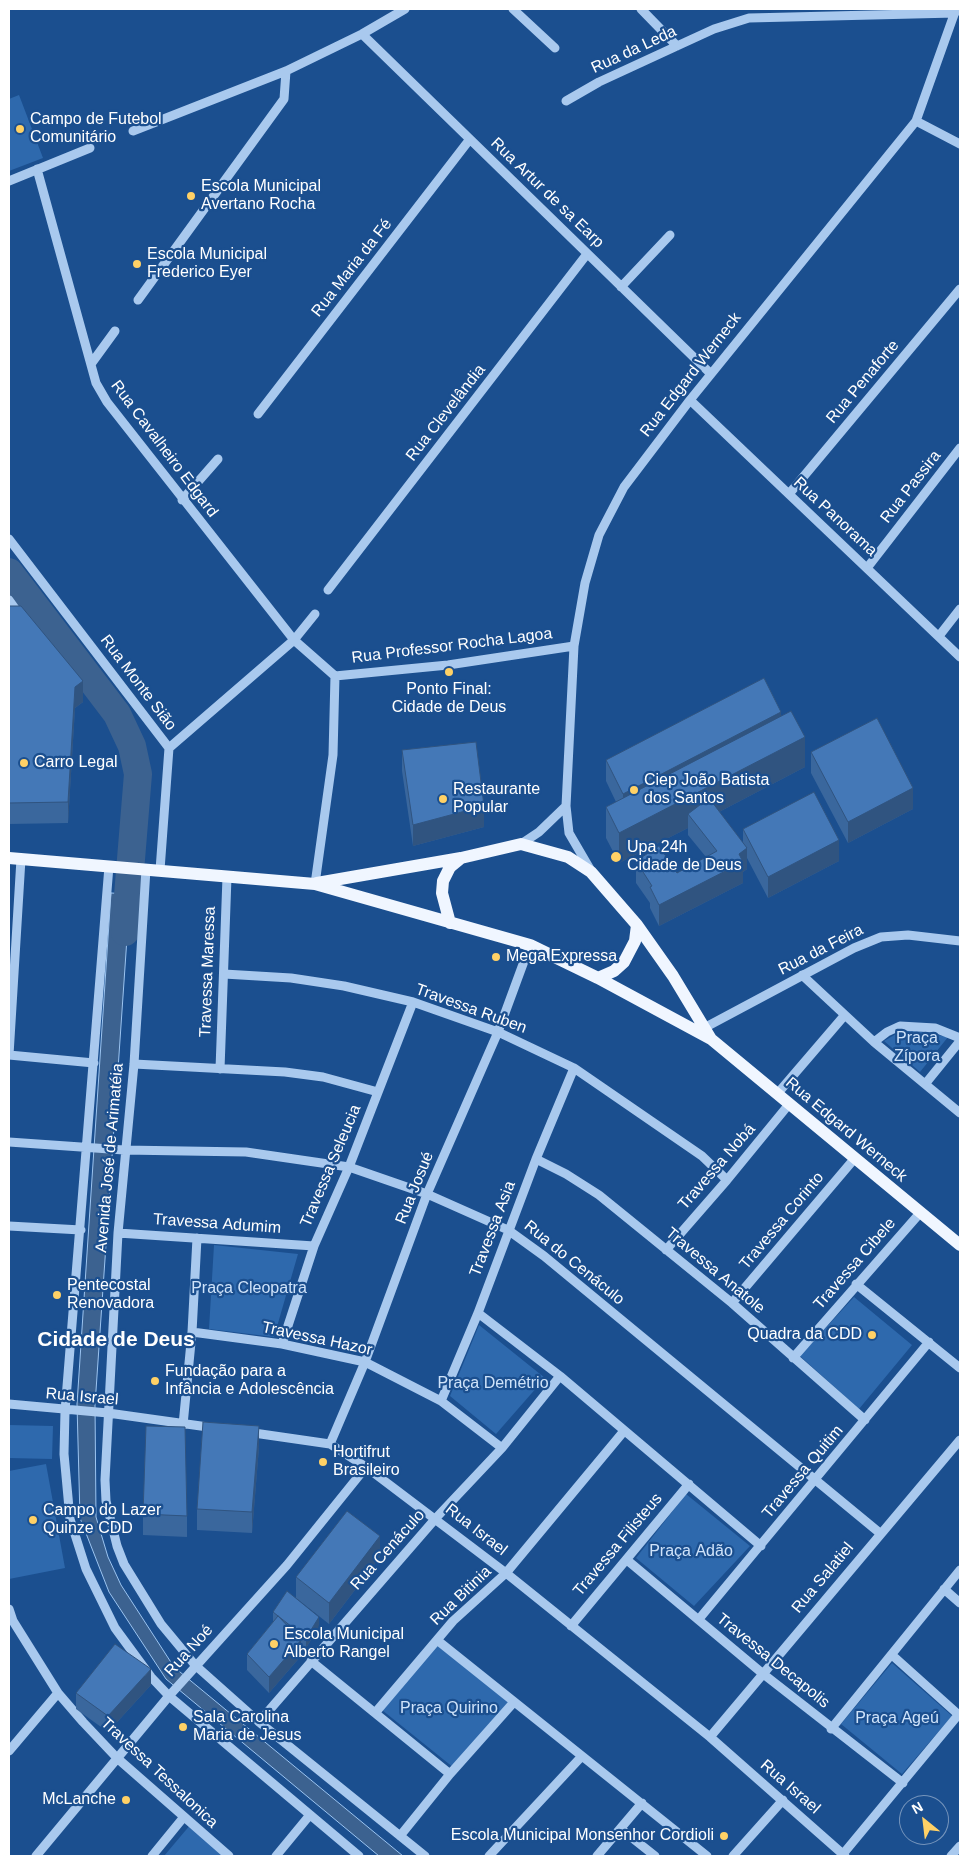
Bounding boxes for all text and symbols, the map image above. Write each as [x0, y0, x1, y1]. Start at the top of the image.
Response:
street label: Rua da Leda [588, 22, 680, 78]
place label: Campo de Futebol Comunitário [30, 110, 162, 148]
marker: Campo de Futebol Comunitário [14, 123, 26, 135]
street label: Rua Artur de sa Earp [486, 134, 608, 252]
place label: Escola Municipal Avertano Rocha [201, 177, 321, 215]
marker: Escola Municipal Avertano Rocha [185, 190, 197, 202]
street label: Rua Maria da Fé [308, 215, 396, 321]
place label: Escola Municipal Frederico Eyer [147, 245, 267, 283]
marker: Escola Municipal Frederico Eyer [131, 258, 143, 270]
street label: Rua Edgard Werneck [636, 309, 746, 441]
street label: Rua Penaforte [822, 336, 904, 428]
street label: Rua Clevelândia [402, 361, 490, 465]
street label: Rua Cavalheiro Edgard [106, 377, 222, 521]
street label: Rua Passira [877, 447, 945, 527]
street label: Rua Panorama [789, 473, 881, 561]
street label: Rua Professor Rocha Lagoa [351, 624, 553, 668]
street label: Rua Monte Sião [96, 631, 180, 735]
marker: Ponto Final: Cidade de Deus [443, 666, 455, 678]
place label: Ponto Final: Cidade de Deus [392, 680, 506, 718]
place label: Carro Legal [34, 753, 118, 773]
marker: Carro Legal [18, 757, 30, 769]
place label: Ciep João Batista dos Santos [644, 771, 769, 809]
place label: Restaurante Popular [453, 780, 540, 818]
marker: Ciep João Batista dos Santos [628, 784, 640, 796]
marker: Restaurante Popular [437, 793, 449, 805]
place label: Upa 24h Cidade de Deus [627, 838, 742, 876]
marker: Upa 24h Cidade de Deus [609, 850, 623, 864]
street label: Travessa Maressa [196, 906, 220, 1038]
street label: Rua da Feira [775, 920, 867, 980]
place label: Mega Expressa [506, 947, 617, 967]
marker: Mega Expressa [490, 951, 502, 963]
street label: Travessa Ruben [413, 980, 529, 1038]
park label: Praça Zípora [894, 1029, 940, 1067]
street label: Avenida José de Arimatéia [92, 1063, 128, 1253]
street label: Rua Edgard Werneck [781, 1074, 911, 1186]
street label: Travessa Seleucia [297, 1102, 365, 1230]
street label: Travessa Nobá [674, 1120, 760, 1214]
street label: Rua Josué [392, 1149, 438, 1227]
street label: Travessa Corinto [736, 1168, 828, 1274]
street label: Travessa Asia [466, 1179, 520, 1279]
street label: Travessa Adumim [152, 1210, 282, 1238]
street label: Travessa Cibele [810, 1214, 900, 1314]
street label: Rua do Cenáculo [520, 1217, 628, 1309]
street label: Travessa Anatole [661, 1224, 769, 1318]
place label: Pentecostal Renovadora [67, 1276, 154, 1314]
park label: Praça Cleopatra [191, 1279, 307, 1299]
marker: Pentecostal Renovadora [51, 1289, 63, 1301]
street label: Travessa Hazor [260, 1318, 374, 1360]
place label: Quadra da CDD [747, 1325, 862, 1345]
district label: Cidade de Deus [37, 1327, 195, 1353]
marker: Quadra da CDD [866, 1329, 878, 1341]
place label: Fundação para a Infância e Adolescência [165, 1362, 334, 1400]
park label: Praça Demétrio [437, 1374, 549, 1394]
marker: Fundação para a Infância e Adolescência [149, 1375, 161, 1387]
street label: Rua Israel [45, 1384, 119, 1410]
street label: Travessa Quitim [758, 1421, 848, 1523]
place label: Hortifrut Brasileiro [333, 1443, 400, 1481]
marker: Hortifrut Brasileiro [317, 1456, 329, 1468]
street label: Travessa Filisteus [569, 1490, 667, 1600]
street label: Rua Israel [441, 1500, 511, 1560]
place label: Campo do Lazer Quinze CDD [43, 1501, 161, 1539]
street label: Rua Cenáculo [347, 1506, 429, 1594]
marker: Campo do Lazer Quinze CDD [27, 1514, 39, 1526]
street label: Rua Salatiel [788, 1539, 858, 1617]
park label: Praça Adão [649, 1542, 733, 1562]
street label: Rua Bitinia [427, 1562, 495, 1630]
street label: Travessa Decapolis [713, 1610, 833, 1712]
street label: Rua Noé [161, 1621, 217, 1681]
place label: Escola Municipal Alberto Rangel [284, 1625, 404, 1663]
marker: Escola Municipal Alberto Rangel [268, 1638, 280, 1650]
park label: Praça Quirino [400, 1699, 498, 1719]
place label: Sala Carolina Maria de Jesus [193, 1708, 301, 1746]
park label: Praça Ageú [855, 1709, 939, 1729]
street label: Travessa Tessalonica [96, 1714, 222, 1832]
marker: Sala Carolina Maria de Jesus [177, 1721, 189, 1733]
street label: Rua Israel [756, 1756, 824, 1818]
place label: McLanche [42, 1790, 116, 1810]
marker: McLanche [120, 1794, 132, 1806]
north arrow [899, 1795, 949, 1845]
text: N [909, 1798, 926, 1817]
place label: Escola Municipal Monsenhor Cordioli [451, 1826, 714, 1846]
marker: Escola Municipal Monsenhor Cordioli [718, 1830, 730, 1842]

